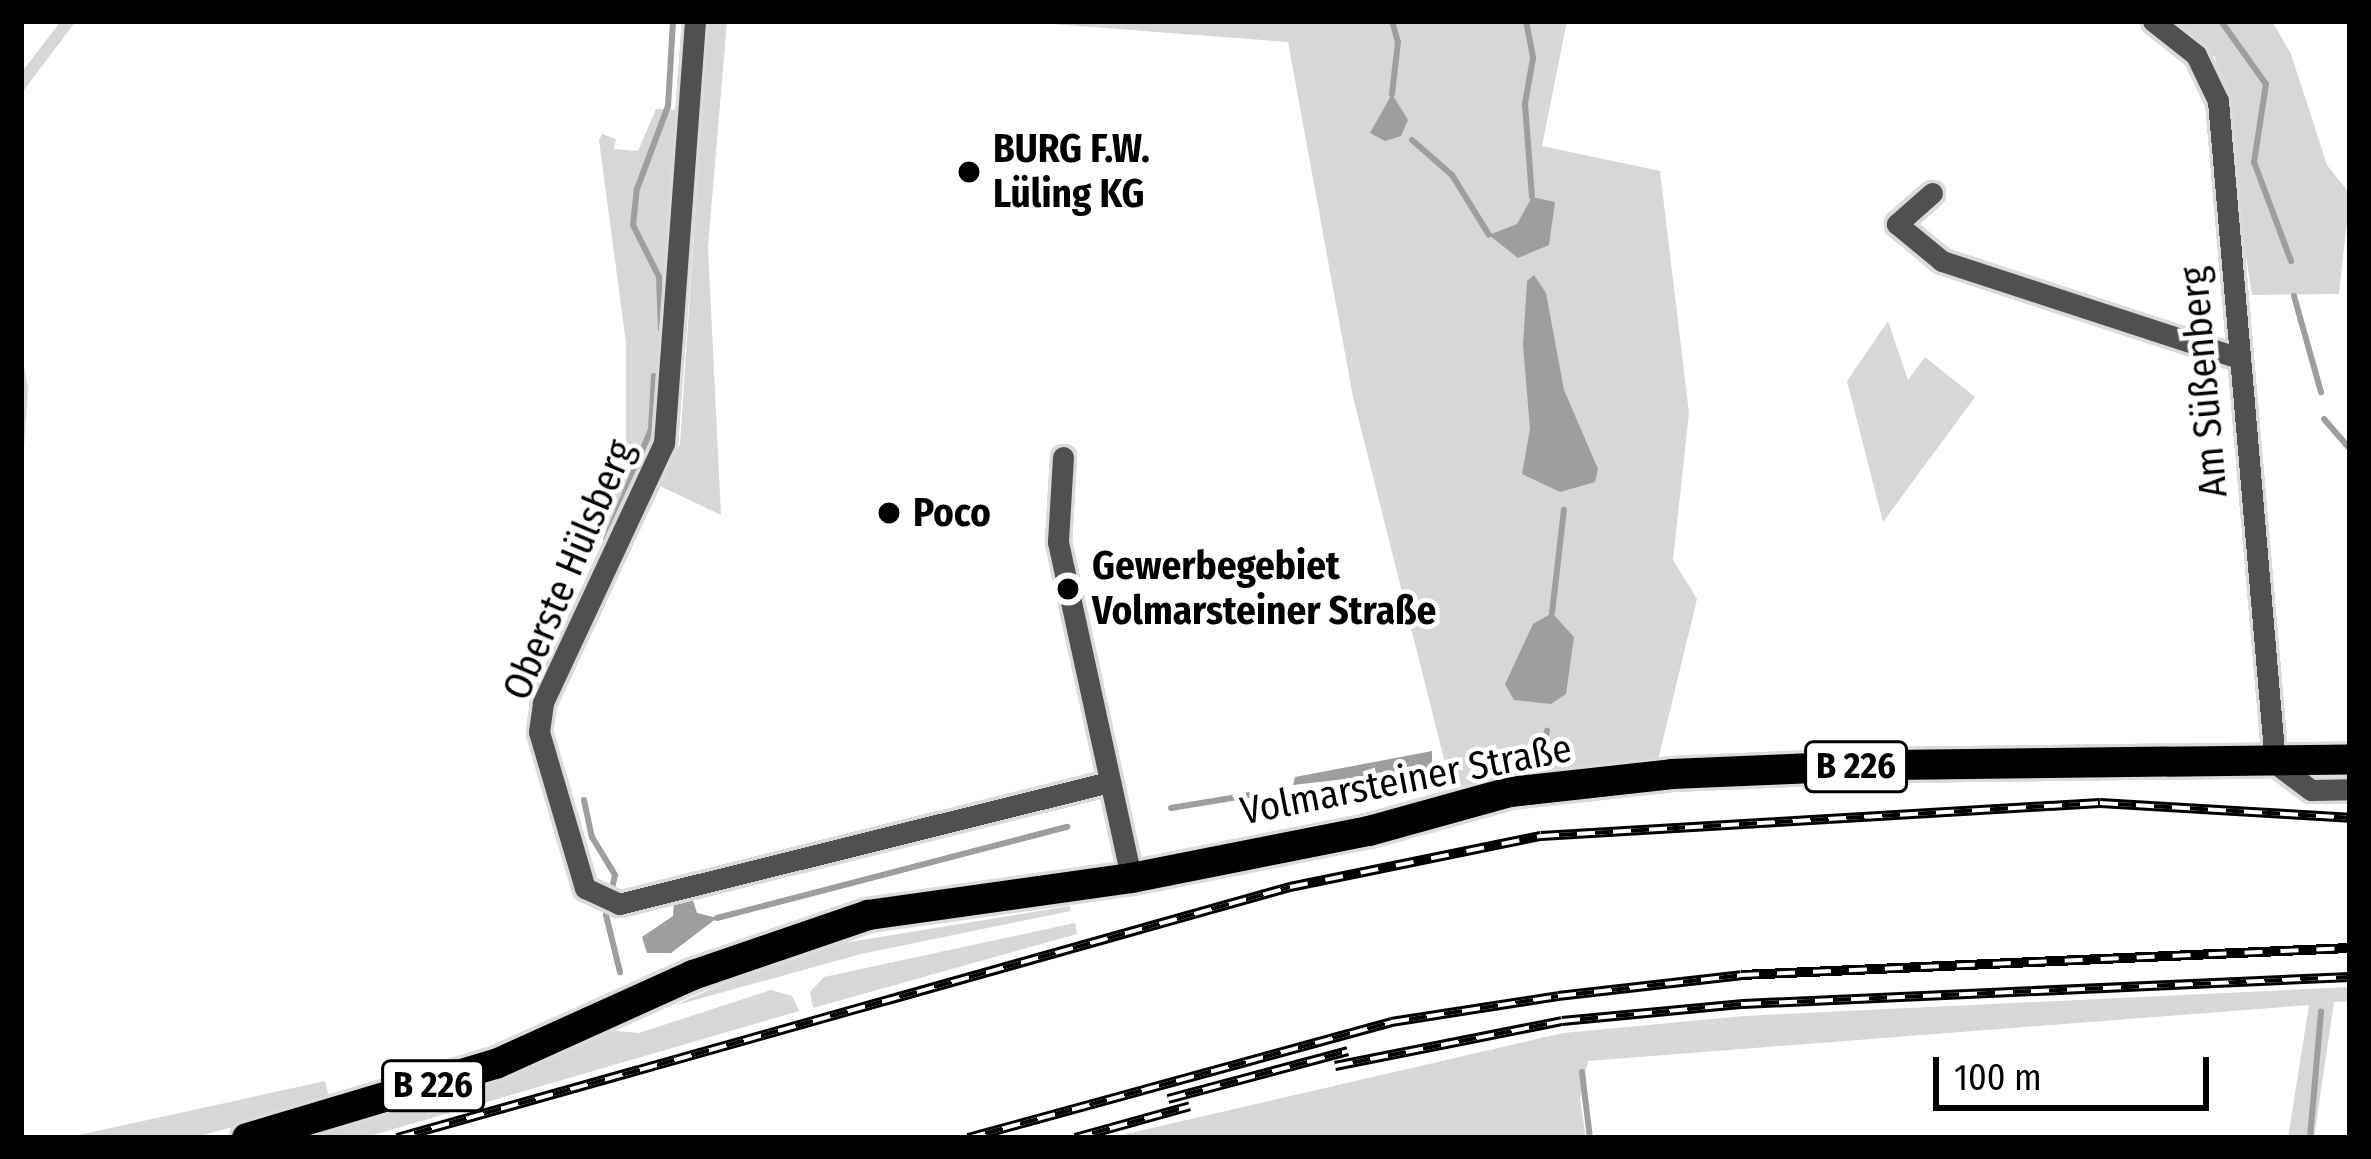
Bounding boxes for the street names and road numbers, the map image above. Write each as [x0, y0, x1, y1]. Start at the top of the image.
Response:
street label: Am Süßenberg [2171, 265, 2237, 499]
street label: Oberste Hülsberg [493, 433, 645, 707]
street label: Volmarsteiner Straße [1237, 725, 1575, 835]
road number: B 226 [1802, 737, 1910, 797]
road number: B 226 [379, 1056, 487, 1116]

